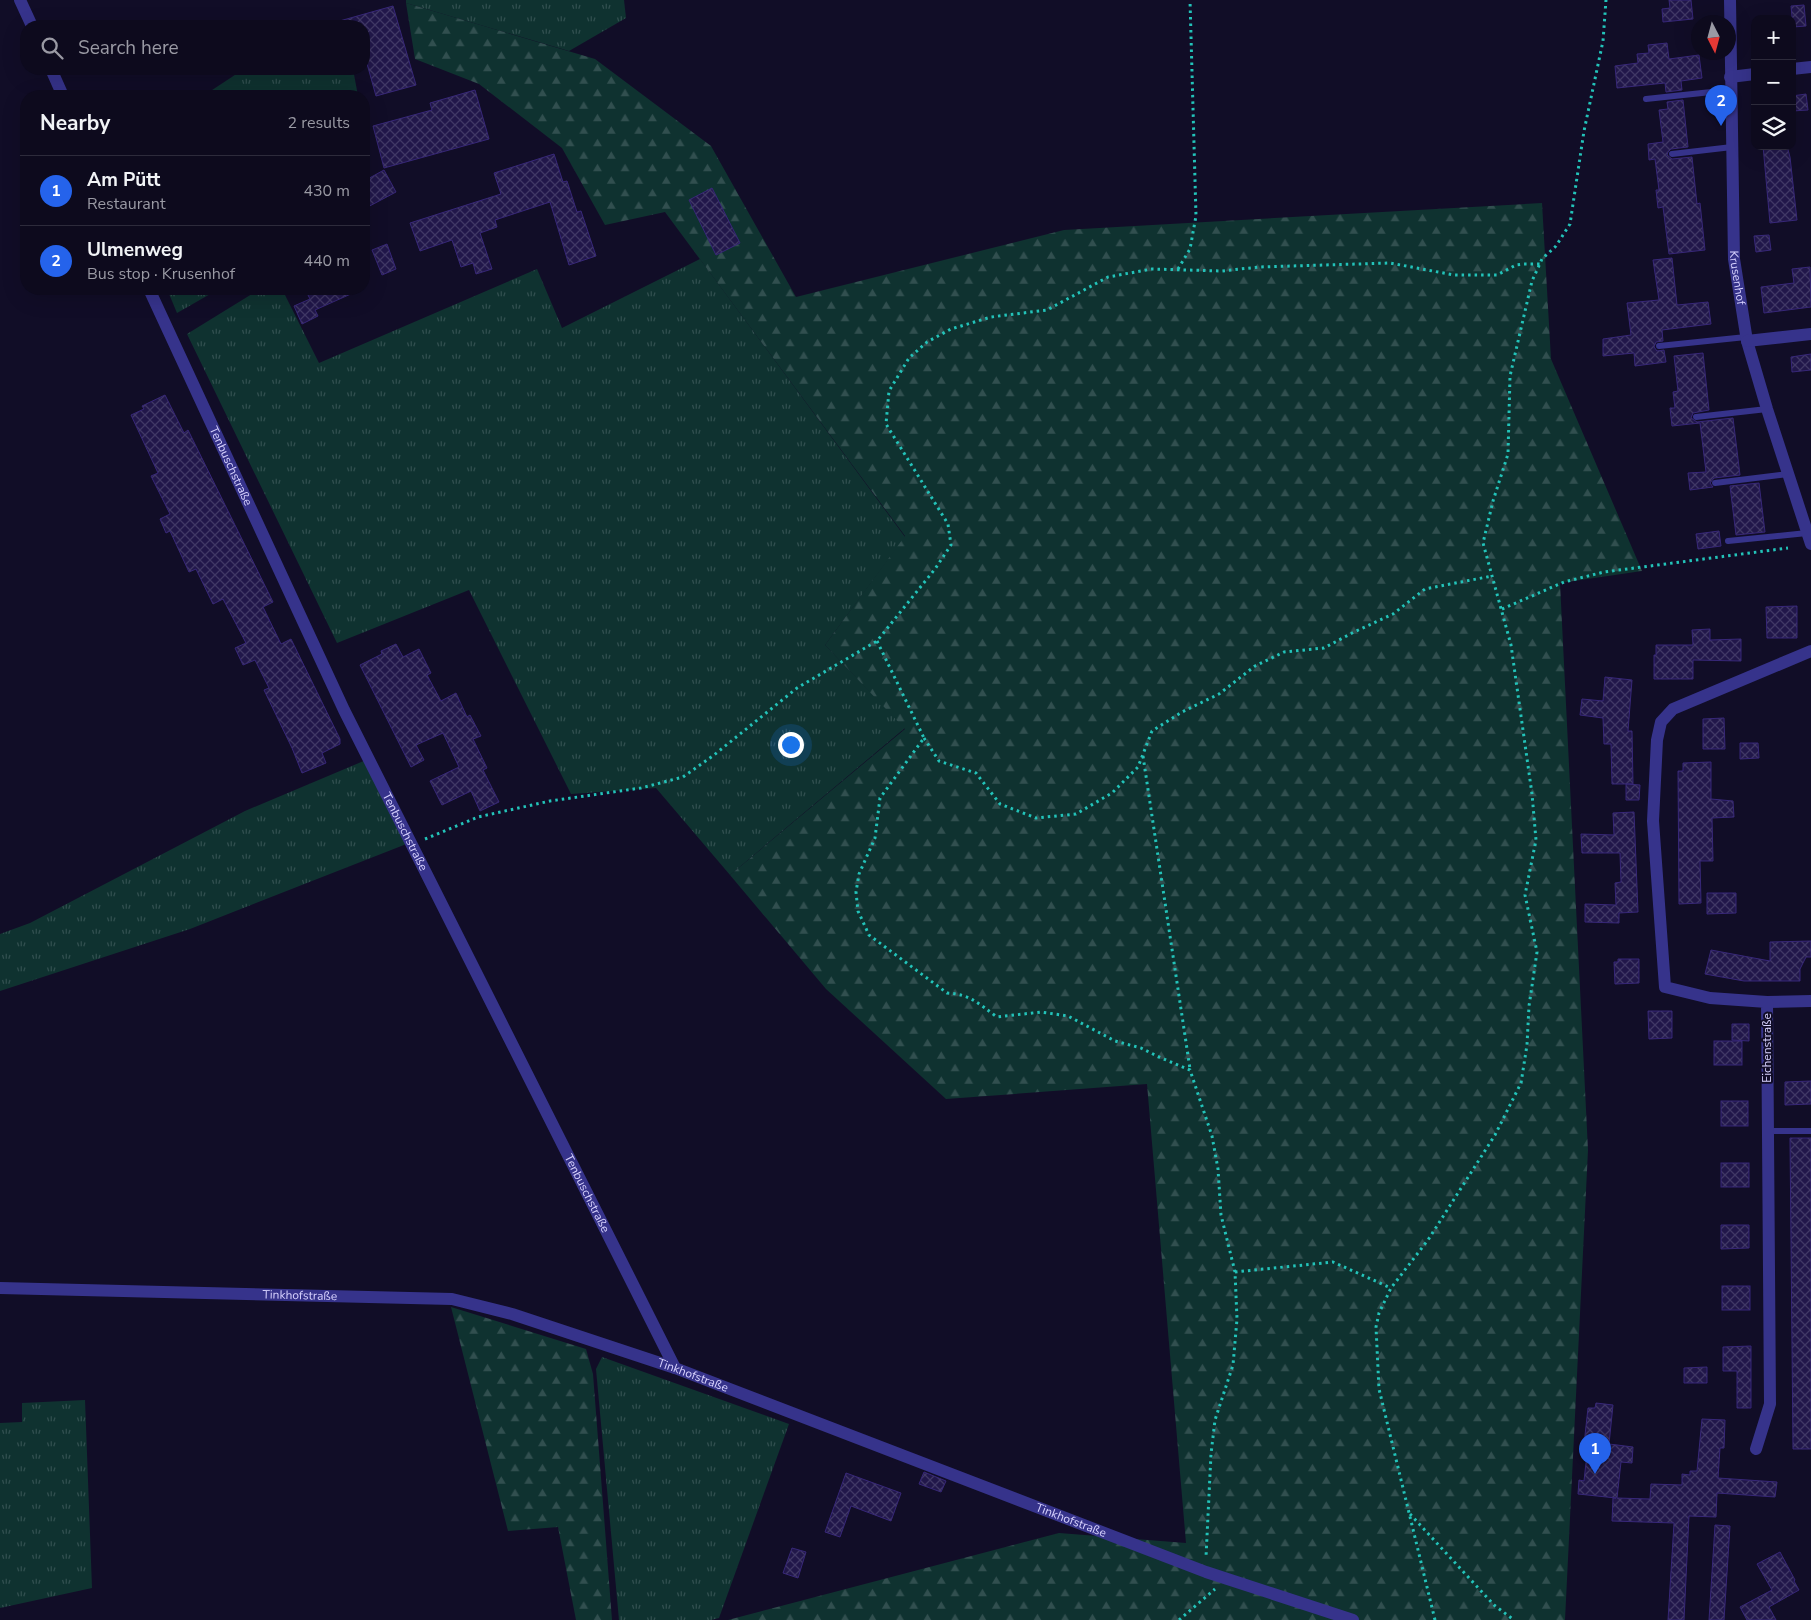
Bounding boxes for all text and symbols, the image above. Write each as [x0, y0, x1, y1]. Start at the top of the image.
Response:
north arrow [1691, 15, 1736, 60]
map controls [1751, 15, 1796, 150]
button: + [1751, 15, 1796, 60]
search box [20, 20, 370, 75]
icon: search [38, 34, 66, 62]
text: Search here [78, 35, 179, 61]
button: − [1751, 60, 1796, 105]
pin: 2 [1705, 85, 1737, 126]
button: layers [1751, 105, 1796, 150]
text: Nearby [40, 109, 110, 137]
text: 2 results [288, 112, 350, 134]
text: Am Pütt [87, 167, 160, 193]
text: 1 [51, 180, 61, 202]
text: 430 m [303, 180, 350, 202]
text: Restaurant [87, 193, 166, 215]
text: Ulmenweg [87, 237, 183, 263]
text: 2 [51, 250, 61, 272]
text: 440 m [303, 250, 350, 272]
street label: Krusenhof [1726, 250, 1749, 307]
text: Bus stop · Krusenhof [87, 263, 235, 285]
street label: Tenbuschstraße [206, 424, 256, 508]
your location [778, 732, 804, 758]
street label: Tenbuschstraße [379, 790, 432, 873]
street label: Eichenstraße [1759, 1013, 1775, 1083]
street label: Tenbuschstraße [561, 1151, 614, 1235]
street label: Tinkhofstraße [262, 1286, 337, 1304]
street label: Tinkhofstraße [655, 1355, 731, 1396]
pin: 1 [1579, 1433, 1611, 1474]
street label: Tinkhofstraße [1033, 1499, 1109, 1541]

